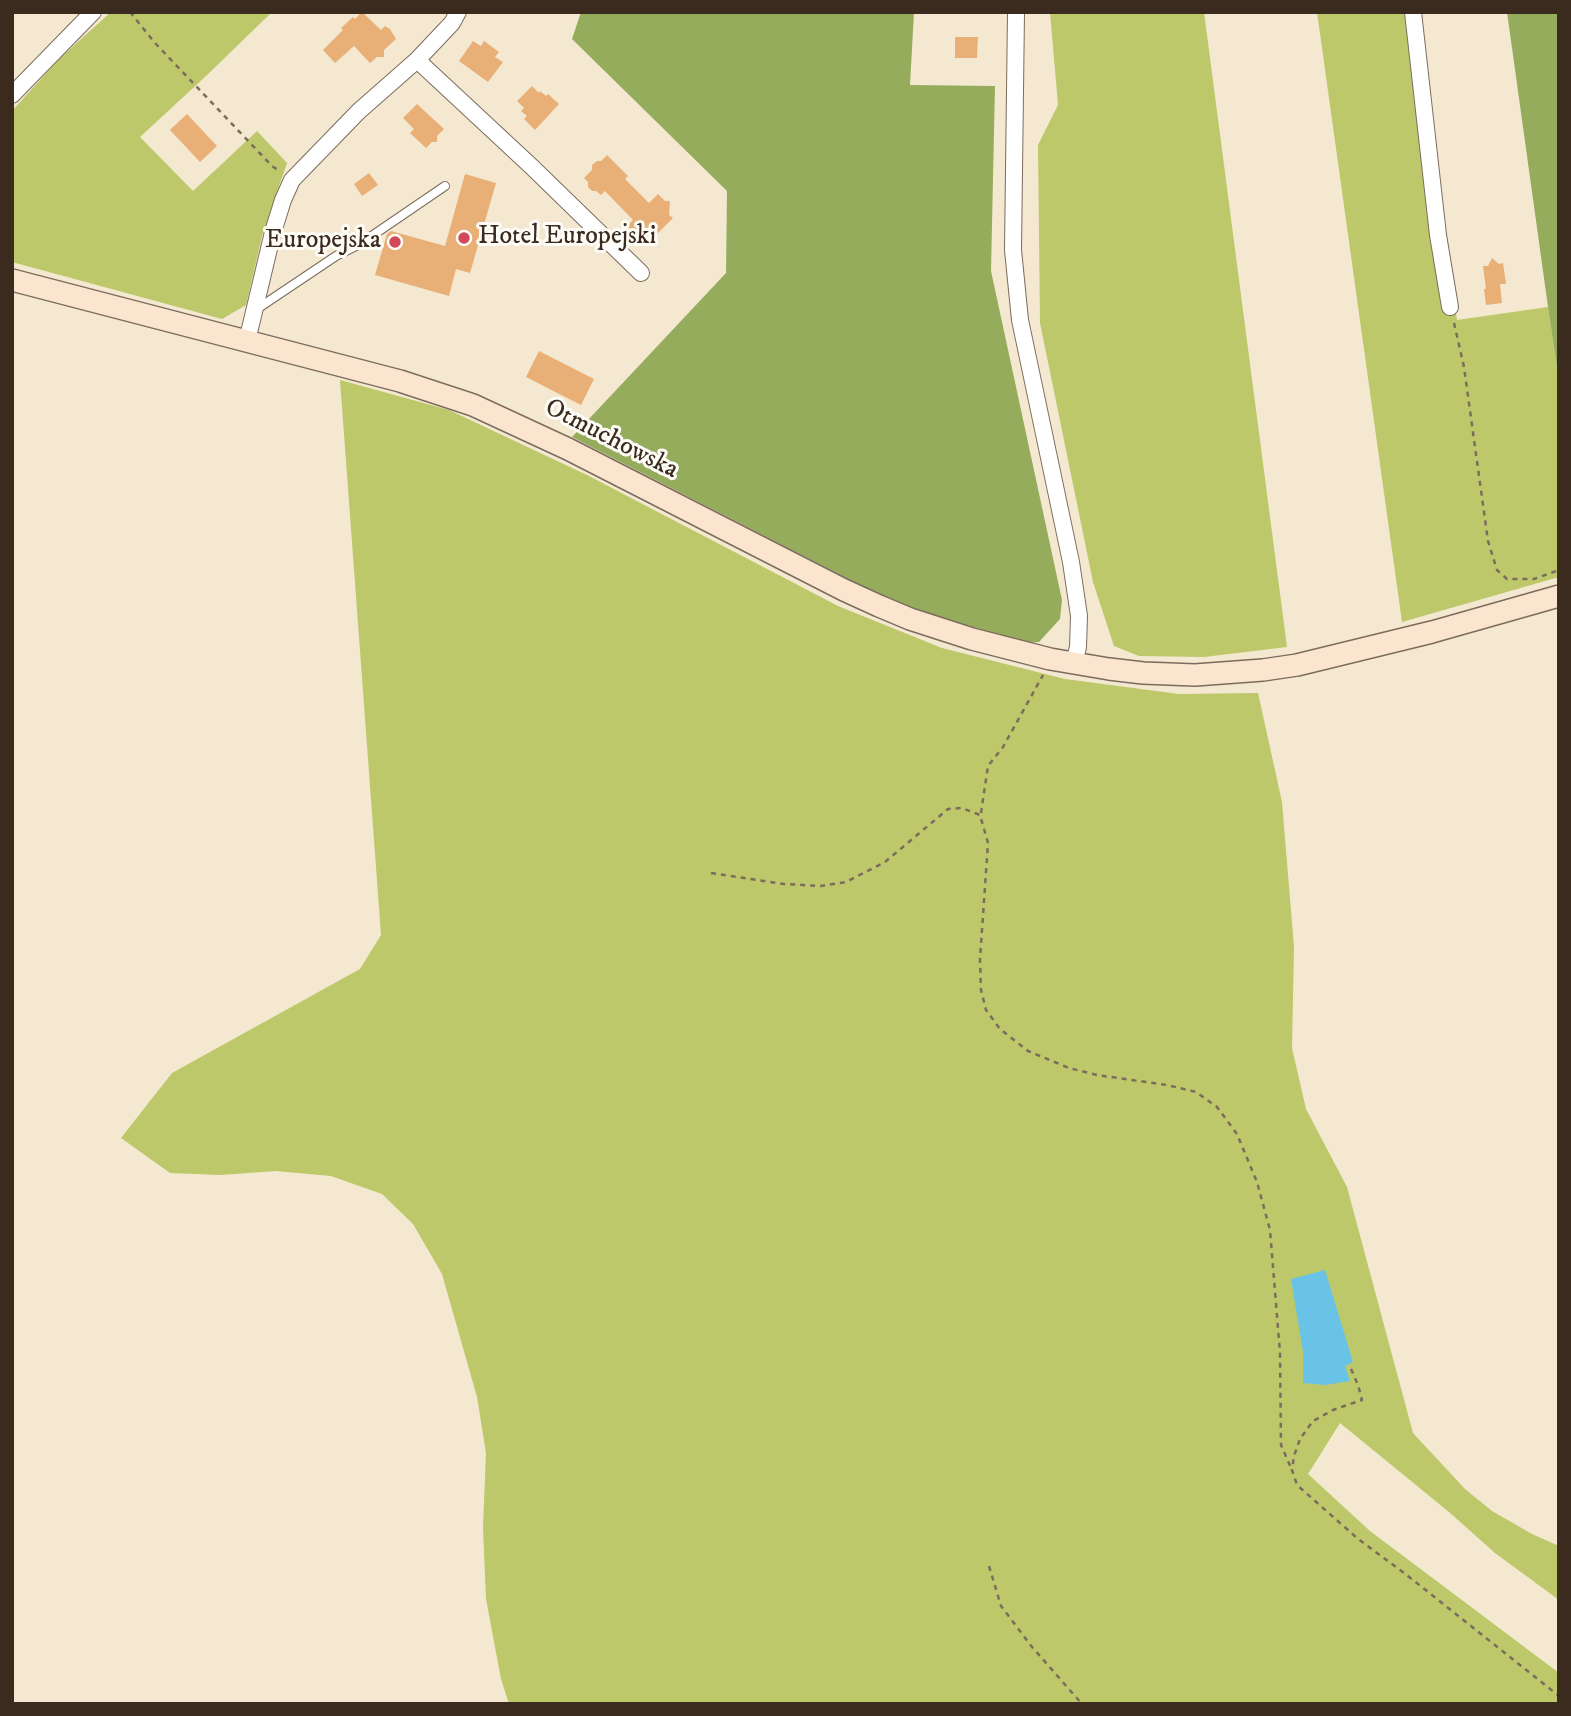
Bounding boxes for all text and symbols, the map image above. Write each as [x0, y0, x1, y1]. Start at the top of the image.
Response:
place label: Hotel Europejski [478, 222, 656, 254]
place label: Europejska [265, 226, 381, 258]
marker: Hotel Europejski [456, 230, 472, 246]
marker: Europejska [387, 234, 403, 250]
street label: Otmuchowska [539, 393, 683, 487]

